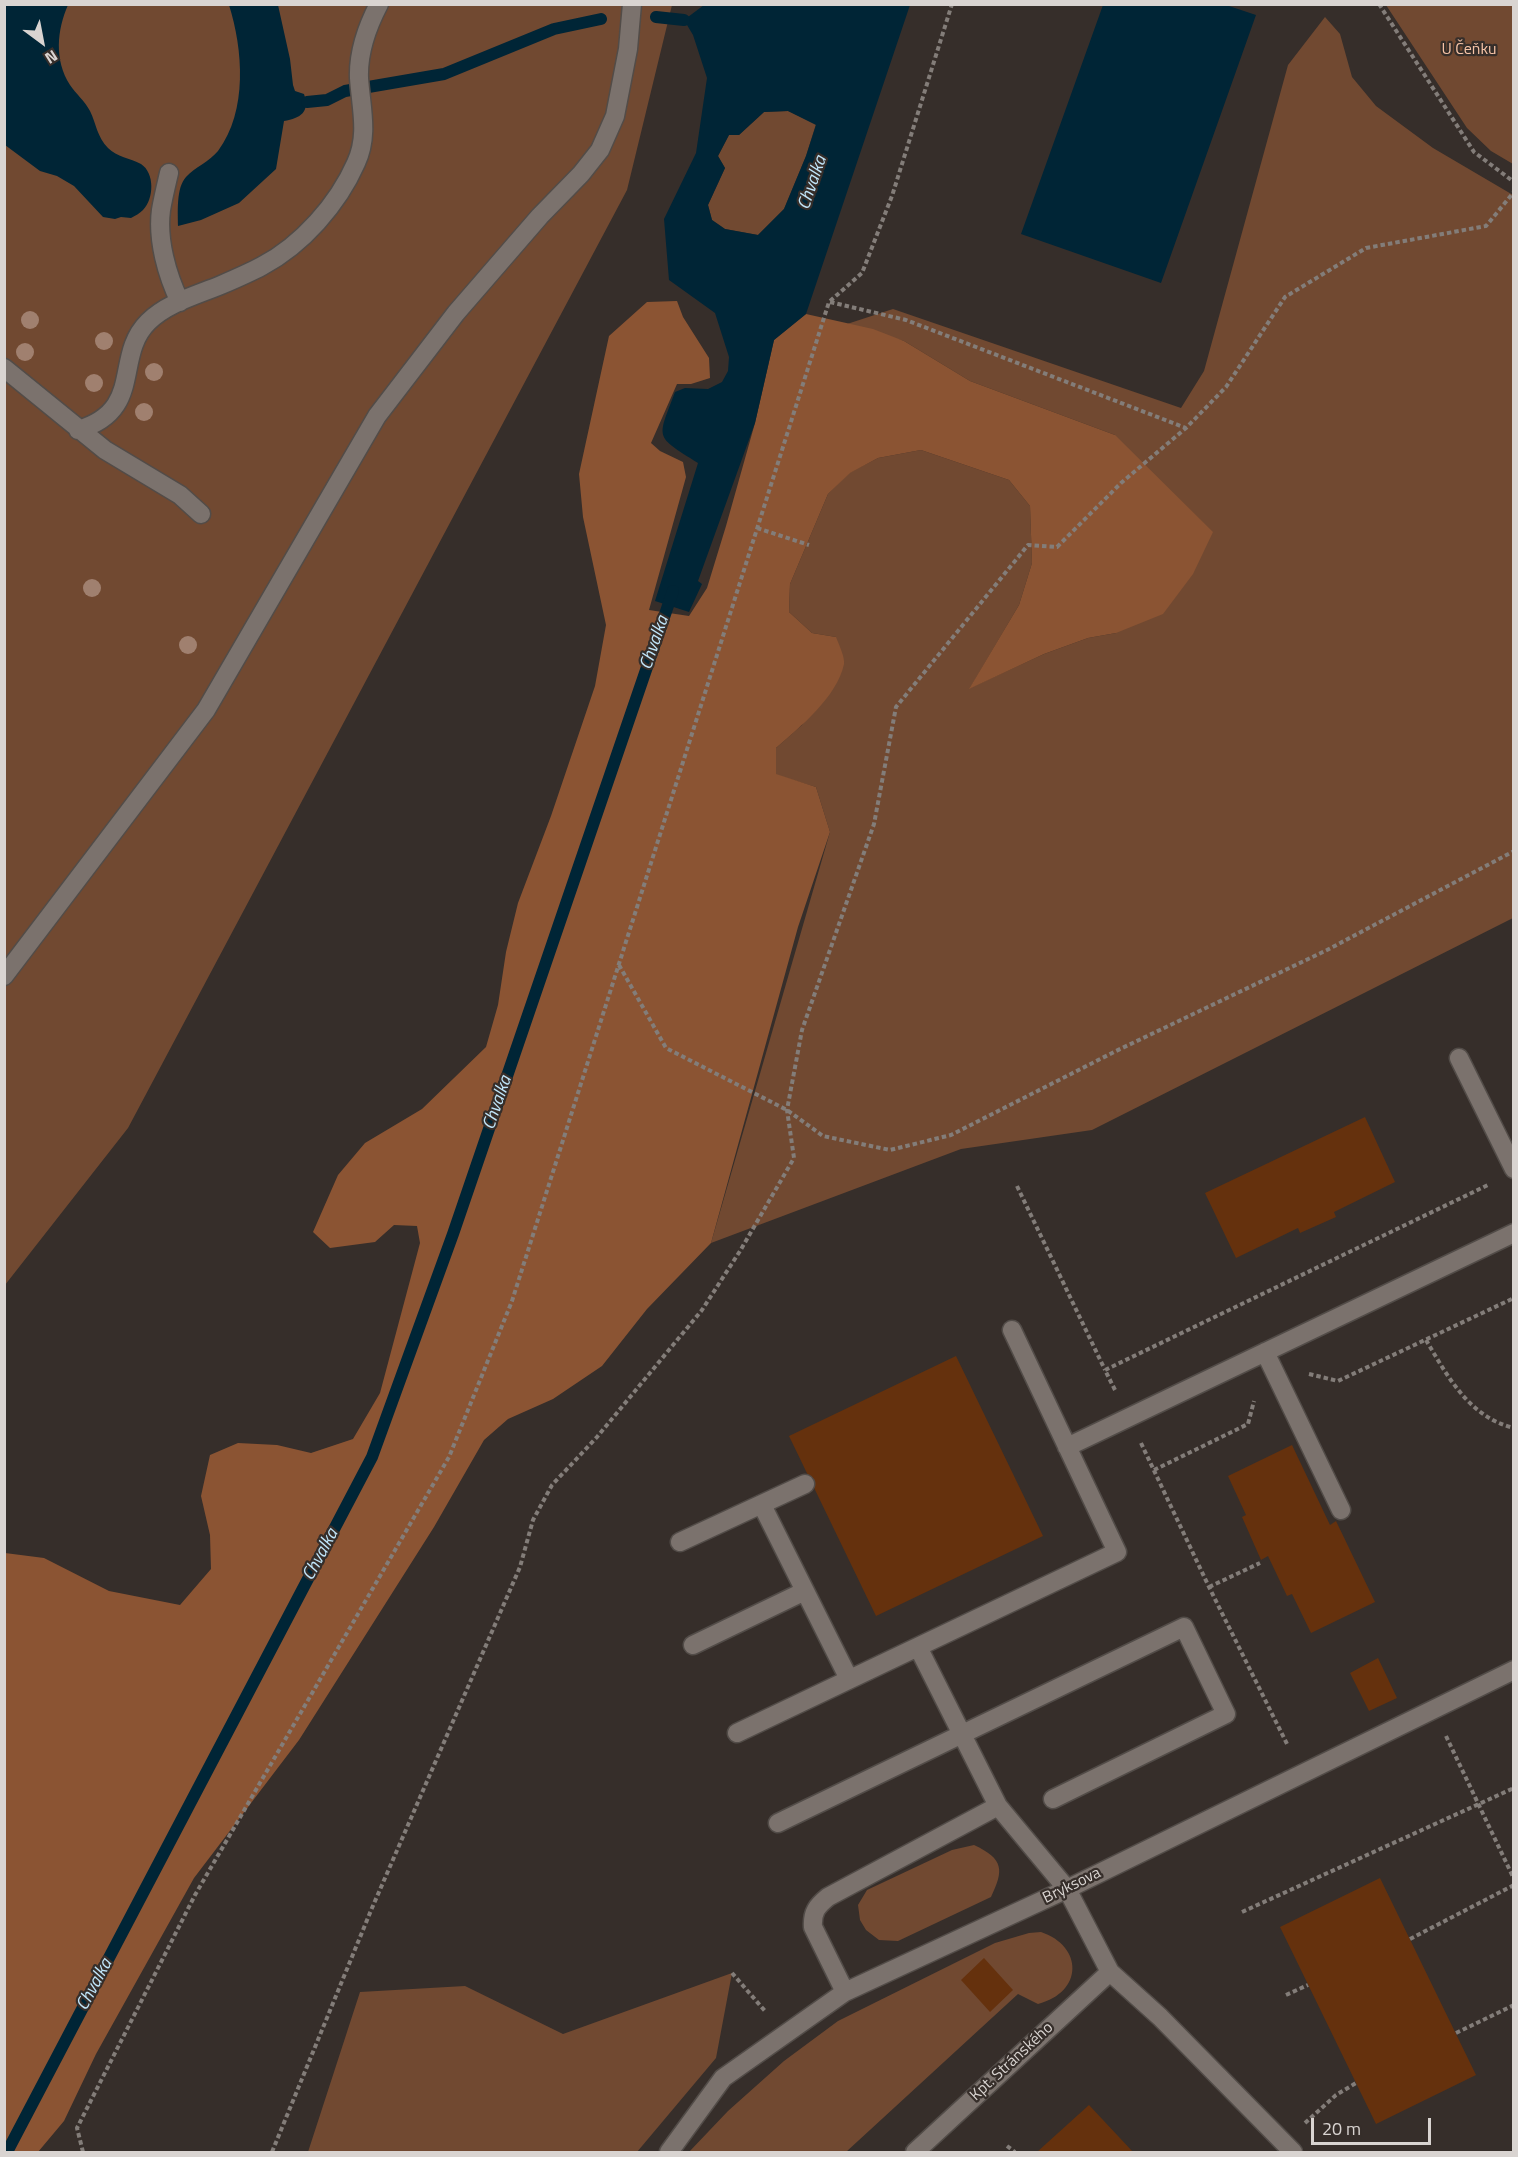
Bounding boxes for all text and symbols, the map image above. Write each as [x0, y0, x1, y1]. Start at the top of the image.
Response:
north arrow [12, 12, 72, 72]
park label: U Čeňku [1441, 40, 1497, 60]
text: N [40, 44, 63, 70]
water label: Chvalka [794, 153, 832, 213]
water label: Chvalka [636, 613, 674, 673]
water label: Chvalka [479, 1073, 517, 1133]
water label: Chvalka [298, 1525, 344, 1585]
street label: Bryksova [1040, 1864, 1104, 1908]
water label: Chvalka [72, 1955, 118, 2015]
street label: Kpt. Stránského [967, 2019, 1057, 2105]
scale bar [1314, 2106, 1434, 2144]
text: 20 m [1322, 2115, 1361, 2142]

